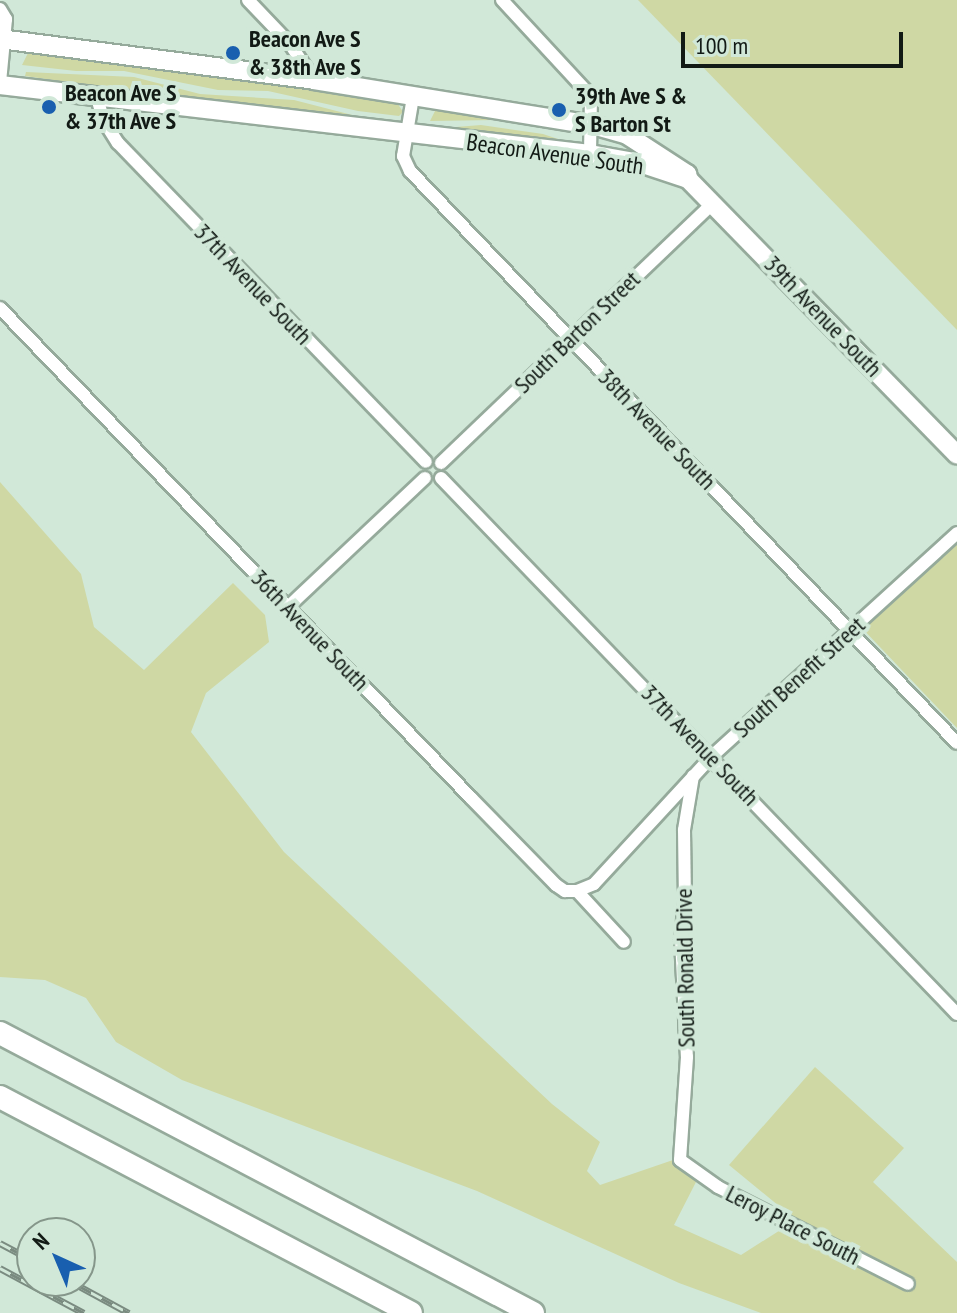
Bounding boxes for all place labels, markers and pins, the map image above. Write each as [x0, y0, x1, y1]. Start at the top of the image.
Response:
place label: Beacon Ave S & 38th Ave S [249, 25, 362, 81]
marker: Beacon Ave S & 38th Ave S [224, 44, 242, 62]
place label: Beacon Ave S & 37th Ave S [65, 79, 177, 135]
place label: 39th Ave S & S Barton St [575, 82, 688, 138]
marker: Beacon Ave S & 37th Ave S [40, 98, 58, 116]
marker: 39th Ave S & S Barton St [550, 101, 568, 119]

